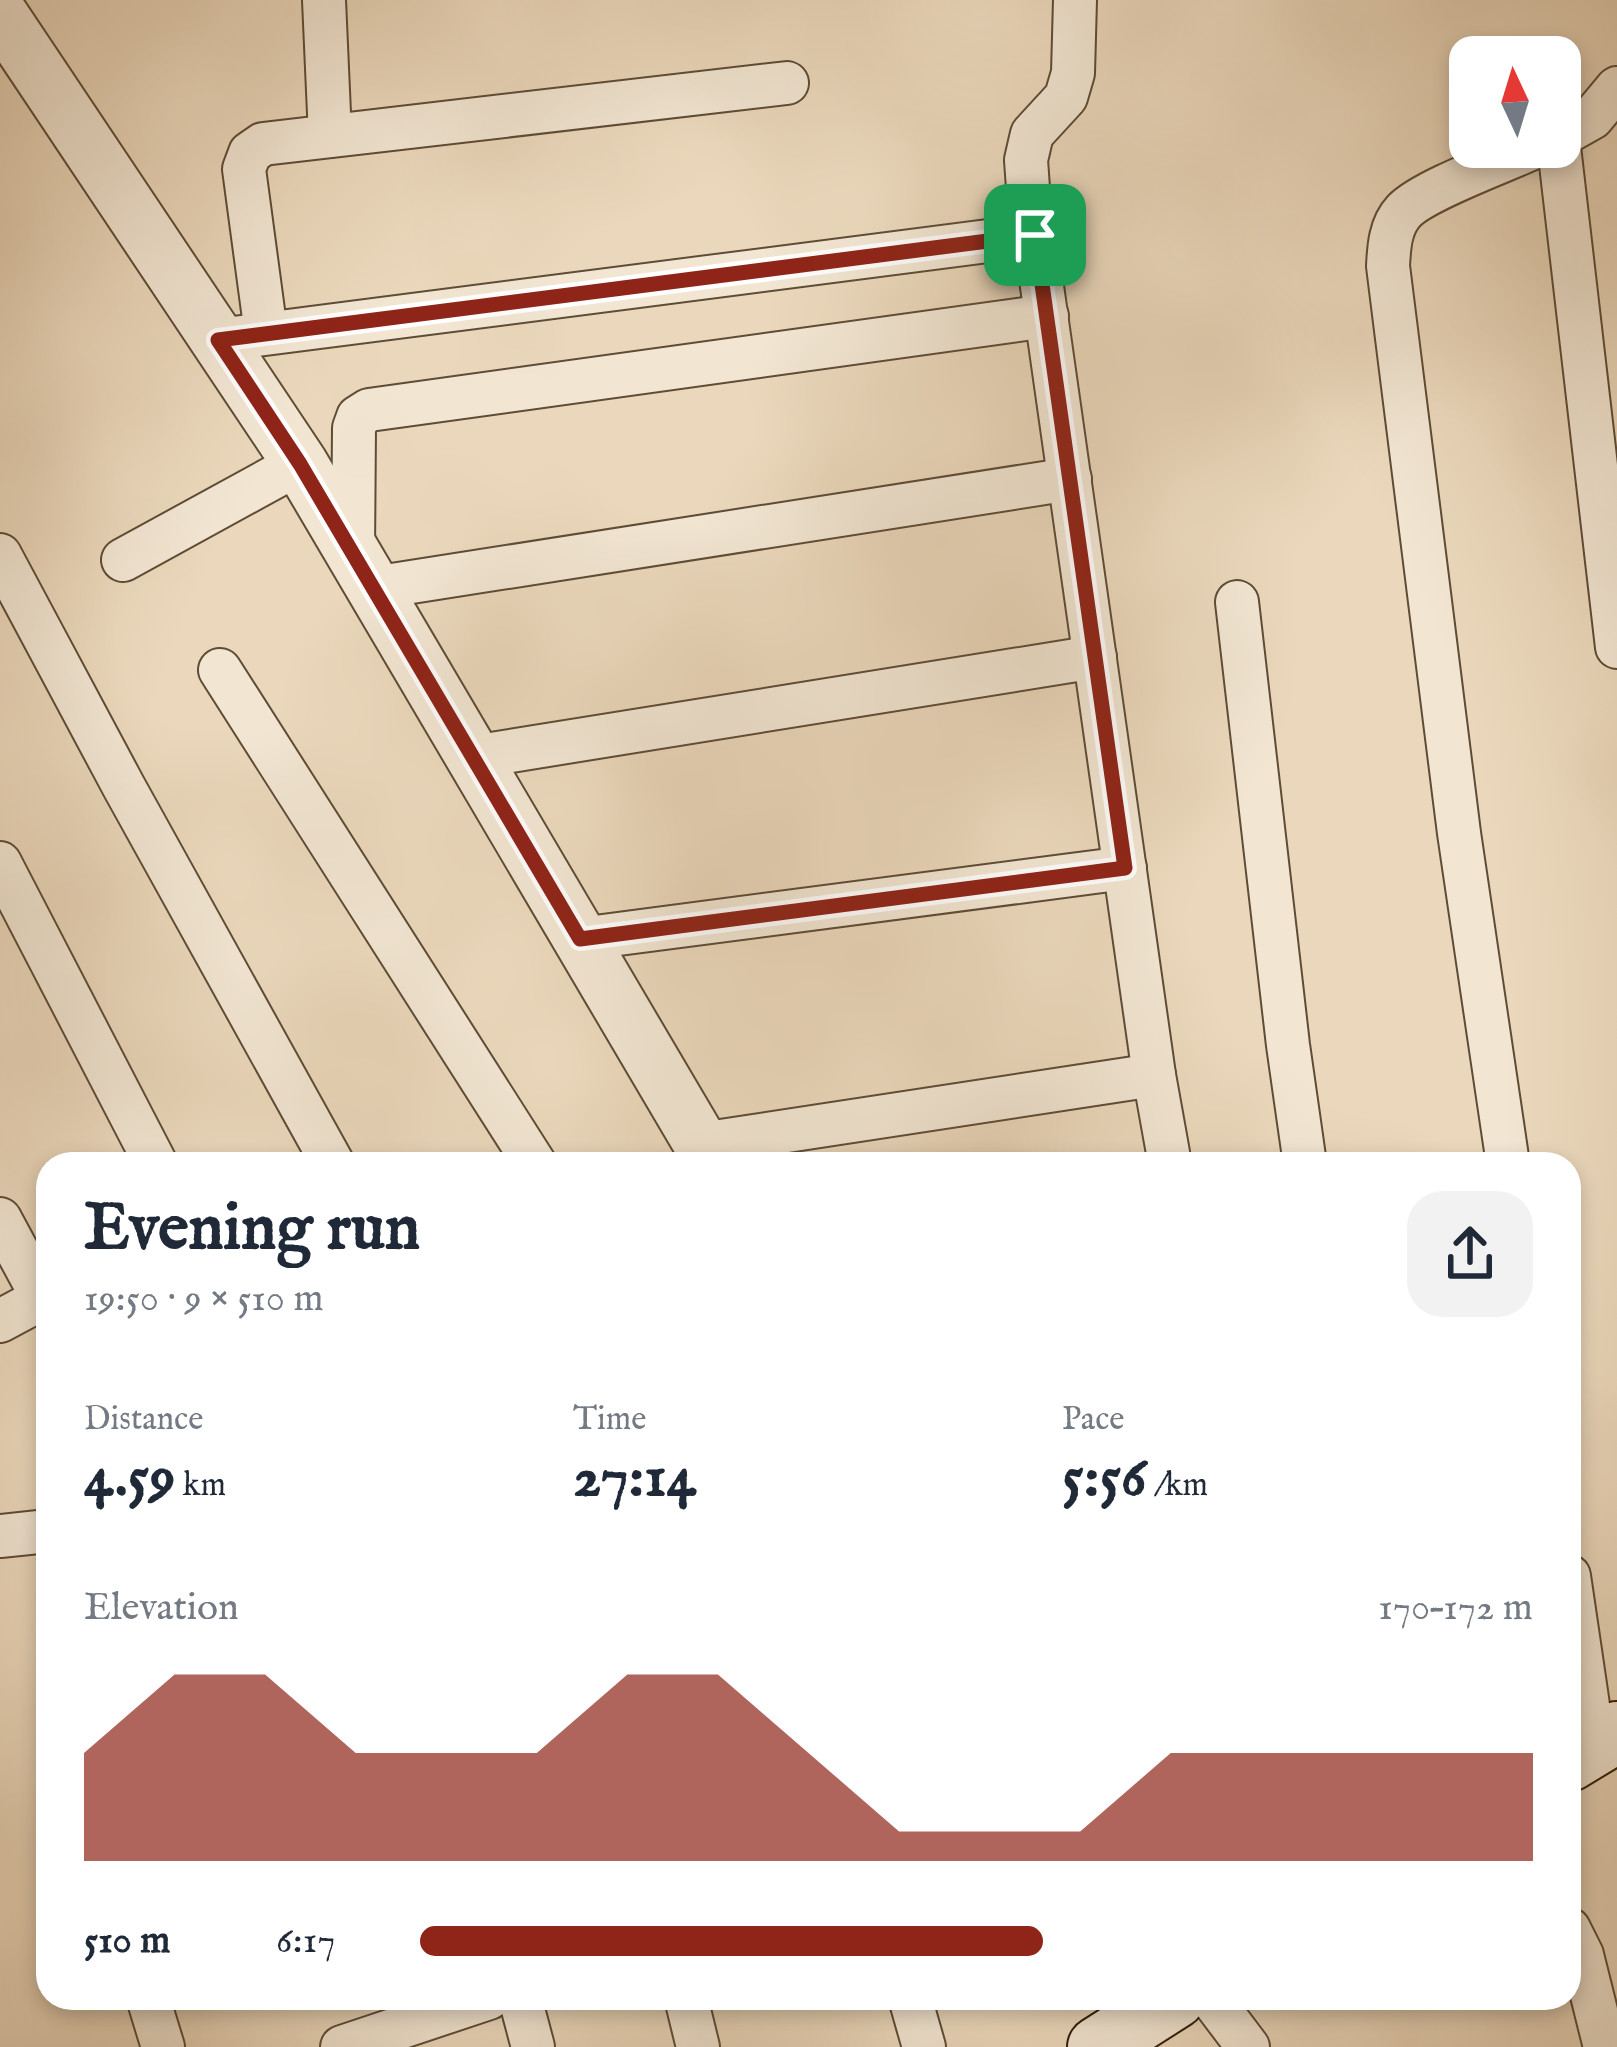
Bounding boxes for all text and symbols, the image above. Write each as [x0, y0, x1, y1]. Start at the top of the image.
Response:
north arrow [1449, 36, 1581, 168]
map controls [1449, 36, 1581, 168]
pin [984, 184, 1086, 286]
icon: arrive [1002, 202, 1068, 268]
text: Evening run [84, 1188, 420, 1272]
button: share [1407, 1191, 1533, 1317]
text: 19:50 · 9 × 510 m [84, 1275, 324, 1324]
text: Distance [84, 1399, 203, 1441]
text: Time [573, 1399, 646, 1441]
text: Pace [1062, 1399, 1124, 1441]
text: 4.59 [84, 1441, 176, 1517]
text: 27:14 [573, 1441, 696, 1517]
text: 5:56 [1062, 1441, 1146, 1517]
text: km [176, 1465, 226, 1507]
text: /km [1146, 1465, 1208, 1507]
text: Elevation [84, 1584, 239, 1633]
text: 170–172 m [1378, 1584, 1533, 1633]
text: 510 m [84, 1917, 170, 1966]
text: 6:17 [276, 1917, 336, 1966]

